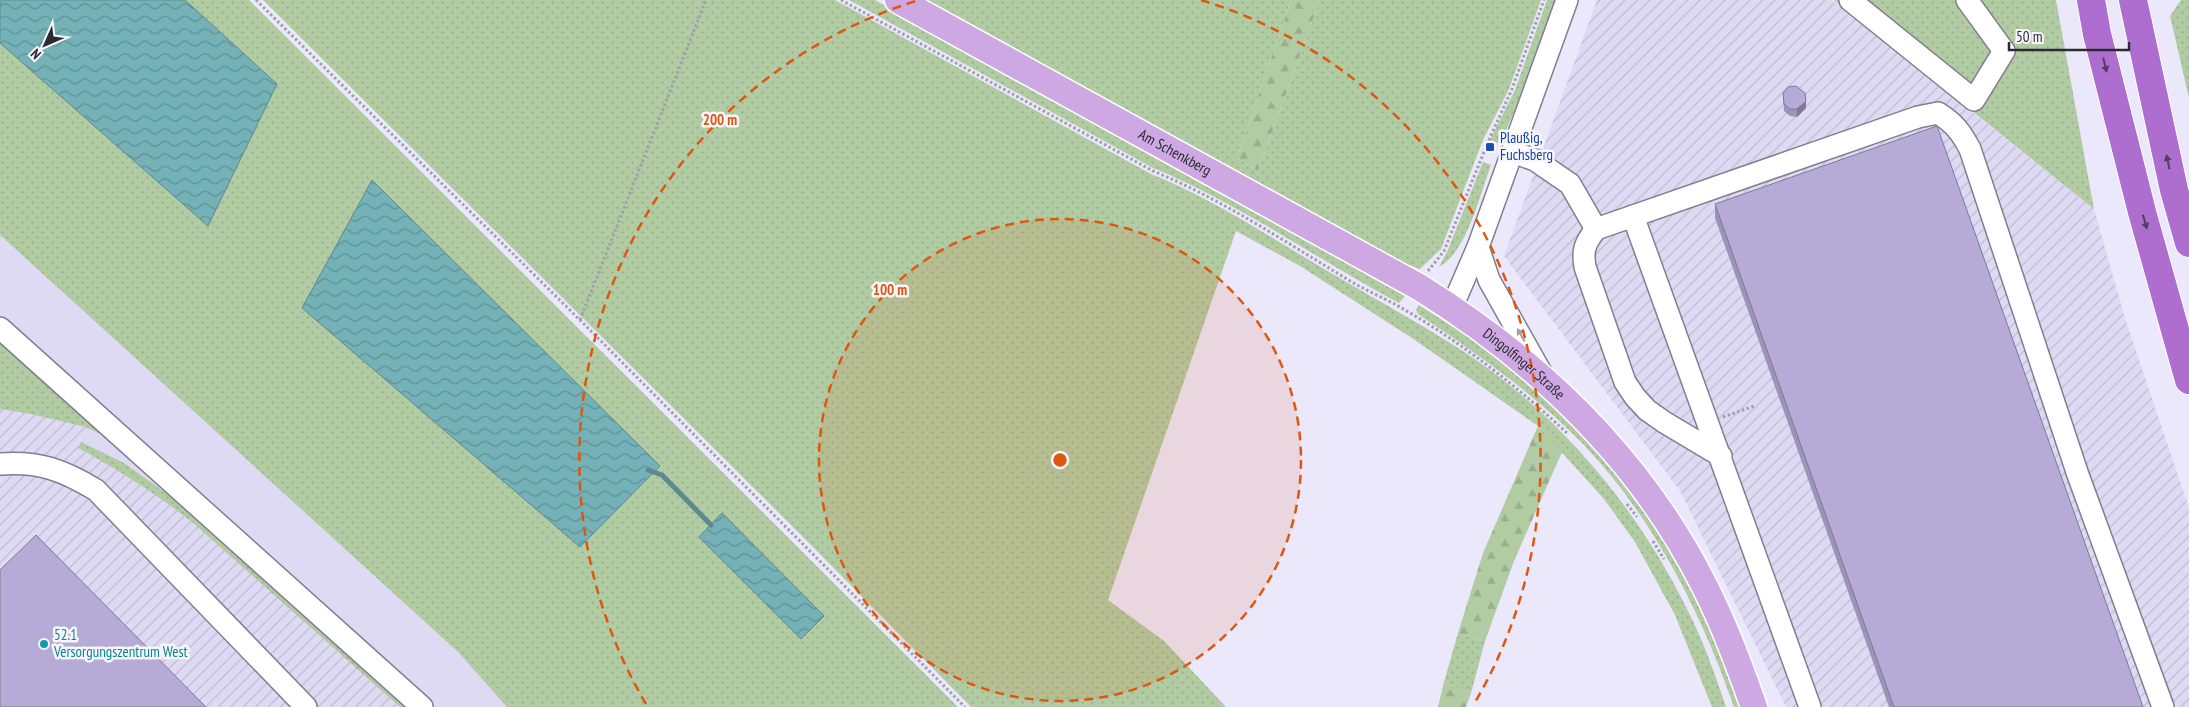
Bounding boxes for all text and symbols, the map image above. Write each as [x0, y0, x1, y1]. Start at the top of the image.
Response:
north arrow [20, 20, 70, 70]
scale bar [2009, 20, 2129, 52]
text: 50 m [2016, 27, 2042, 46]
text: N [27, 45, 45, 63]
one-way arrow [2101, 57, 2109, 72]
text: 200 m [703, 110, 737, 129]
street label: Am Schenkberg [1135, 124, 1215, 180]
place label: Plaußig, Fuchsberg [1500, 128, 1553, 164]
marker: Plaußig, Fuchsberg [1484, 141, 1496, 153]
one-way arrow [2164, 154, 2172, 170]
one-way arrow [2141, 215, 2149, 230]
text: 100 m [873, 280, 907, 299]
street label: Dingolfinger Straße [1479, 324, 1569, 403]
one-way arrow [1517, 329, 1526, 342]
centre of rings [1051, 451, 1069, 469]
place label: 52.1 Versorgungszentrum West [53, 625, 188, 661]
marker: 52.1 Versorgungszentrum West [38, 638, 50, 650]

